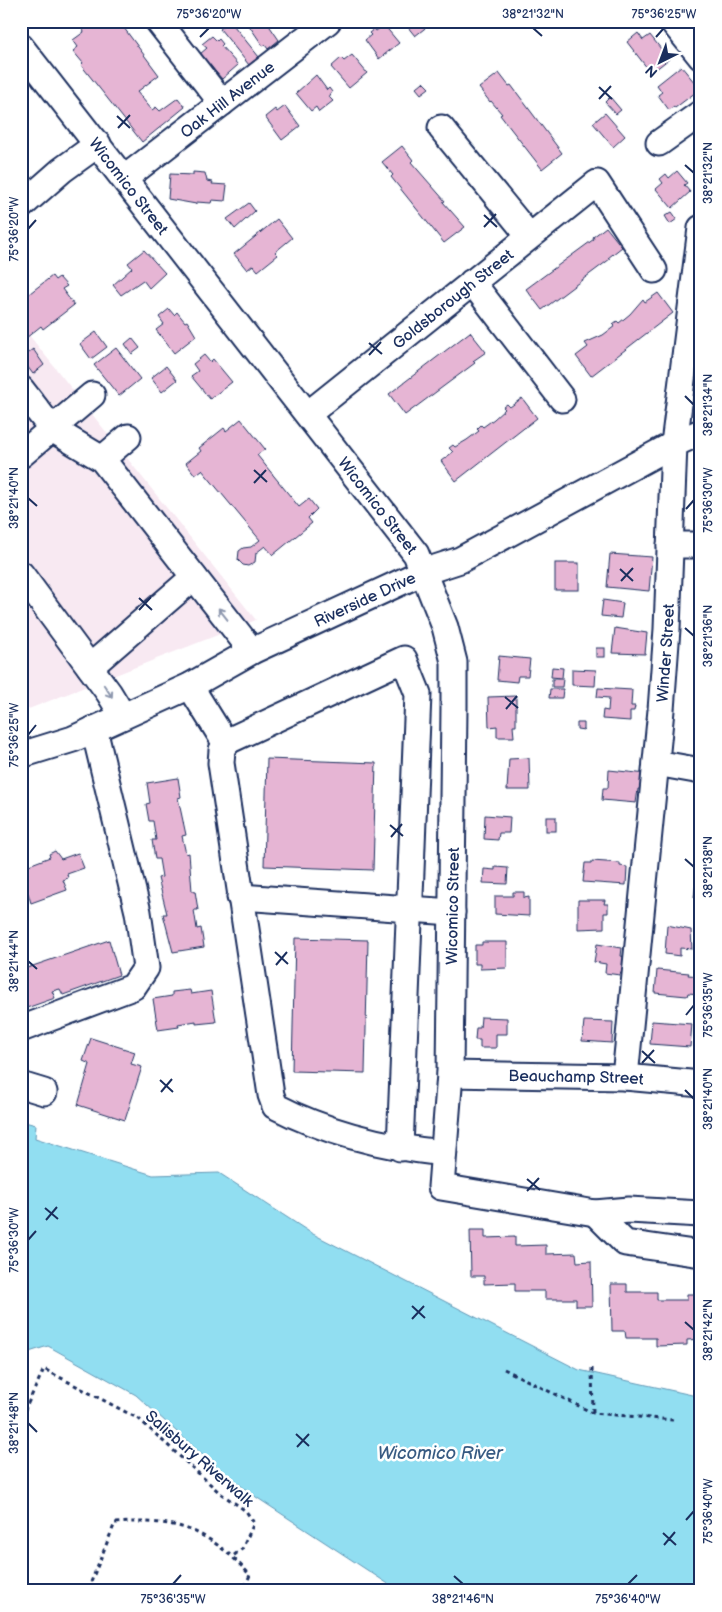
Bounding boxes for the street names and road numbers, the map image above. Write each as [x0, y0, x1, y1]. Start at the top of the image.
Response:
street label: Oak Hill Avenue [177, 58, 279, 143]
street label: Wicomico Street [84, 134, 172, 239]
street label: Goldsborough Street [389, 246, 518, 354]
street label: Wicomico Street [333, 454, 421, 559]
street label: Riverside Drive [311, 569, 419, 632]
street label: Winder Street [654, 603, 679, 703]
street label: Wicomico Street [443, 847, 464, 965]
street label: Beauchamp Street [508, 1067, 644, 1090]
street label: Salisbury Riverwalk [141, 1407, 257, 1511]

